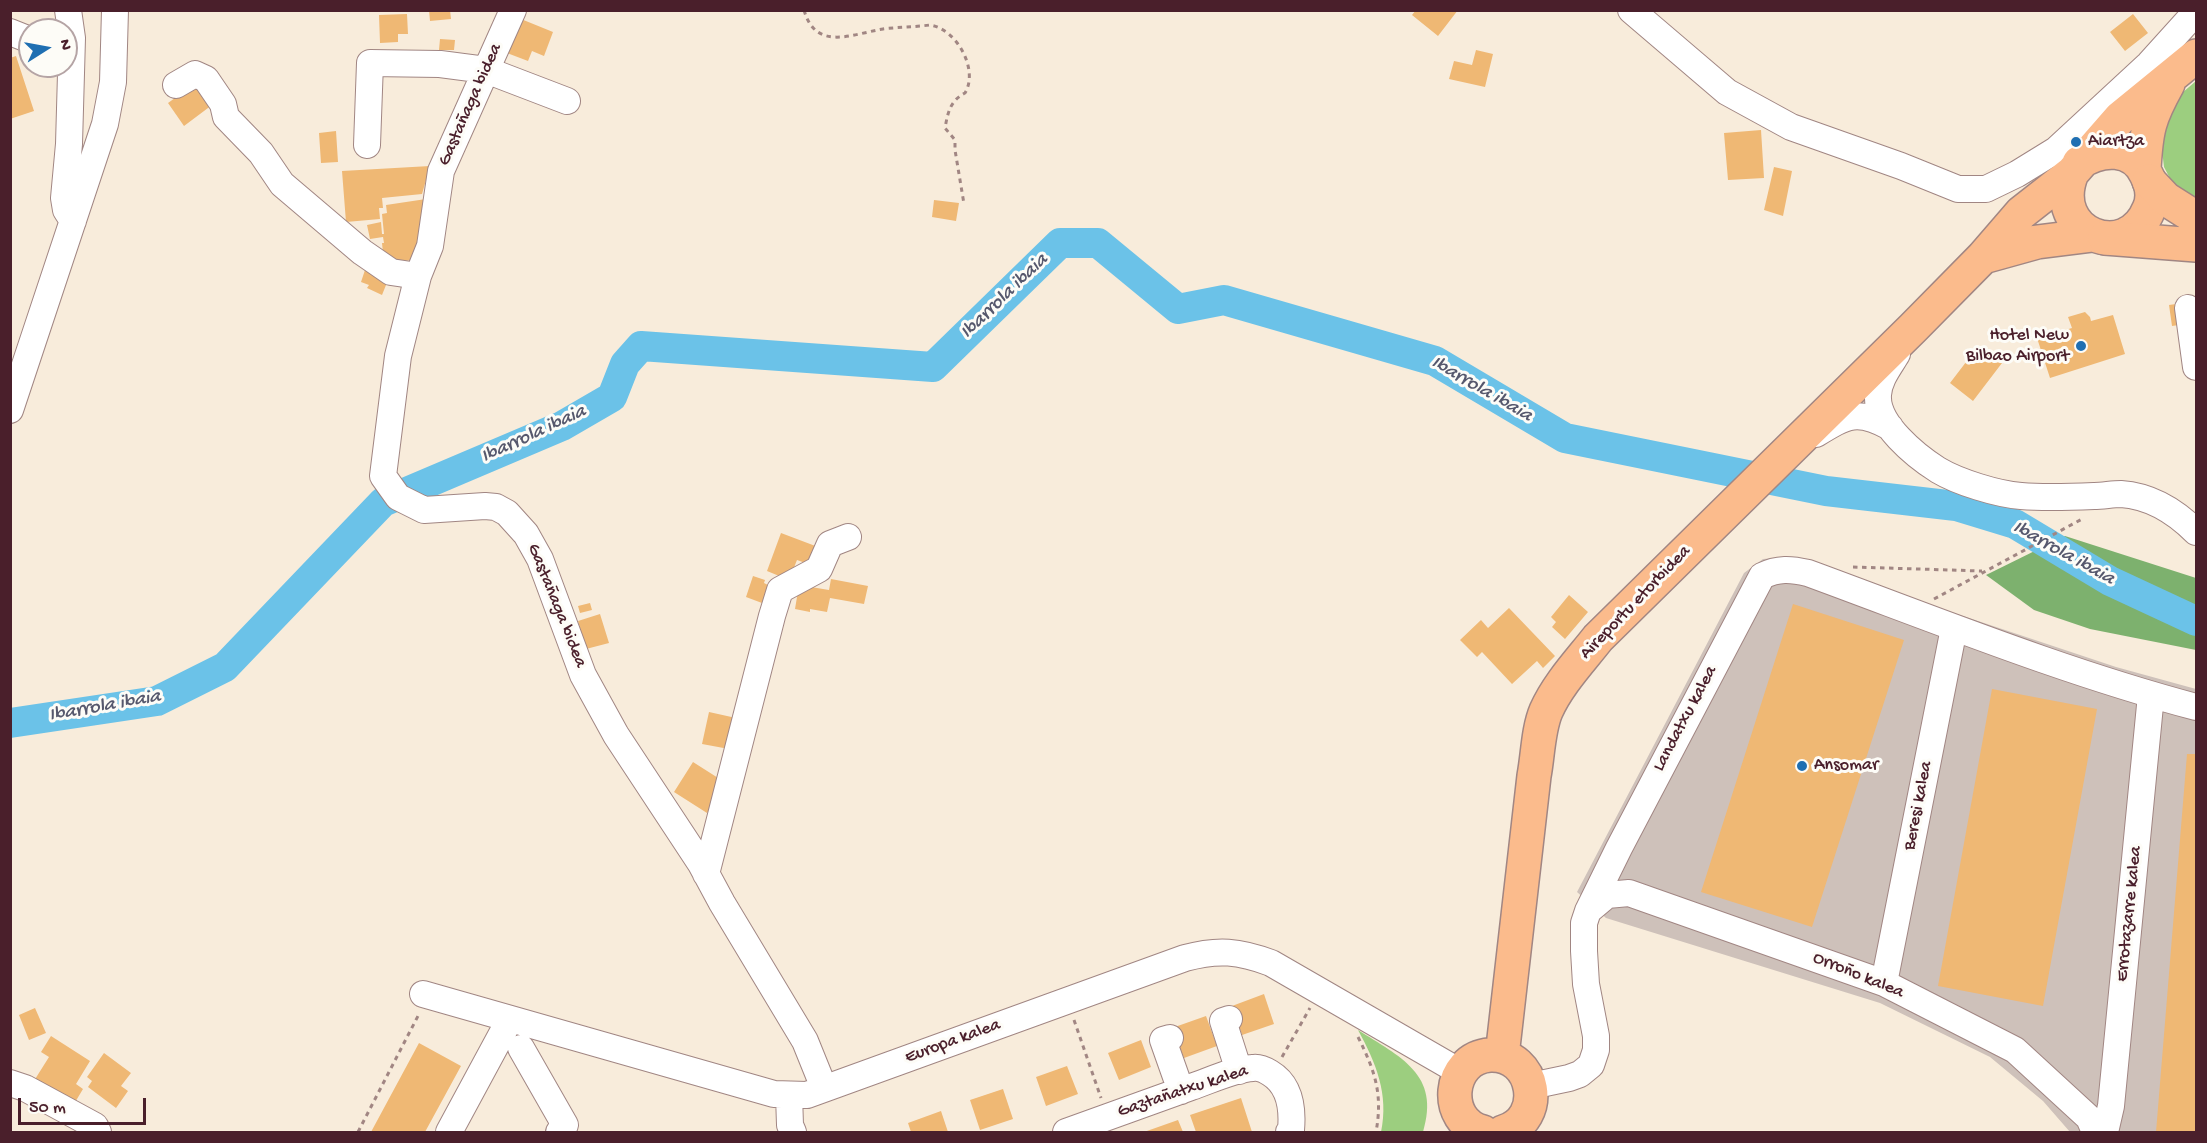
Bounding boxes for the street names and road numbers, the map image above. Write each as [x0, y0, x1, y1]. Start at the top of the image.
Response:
street label: Gastañaga bidea [434, 41, 508, 169]
street label: Gastañaga bidea [521, 541, 591, 671]
street label: Aireportu etorbidea [1576, 541, 1696, 665]
street label: Landatxu kalea [1649, 663, 1723, 775]
street label: Beresi kalea [1900, 760, 1938, 852]
street label: Errotazarre kalea [2112, 845, 2148, 983]
street label: Orroño kalea [1809, 948, 1907, 1004]
street label: Europa kalea [902, 1015, 1004, 1069]
street label: Gaztañatxu kalea [1115, 1061, 1251, 1123]

